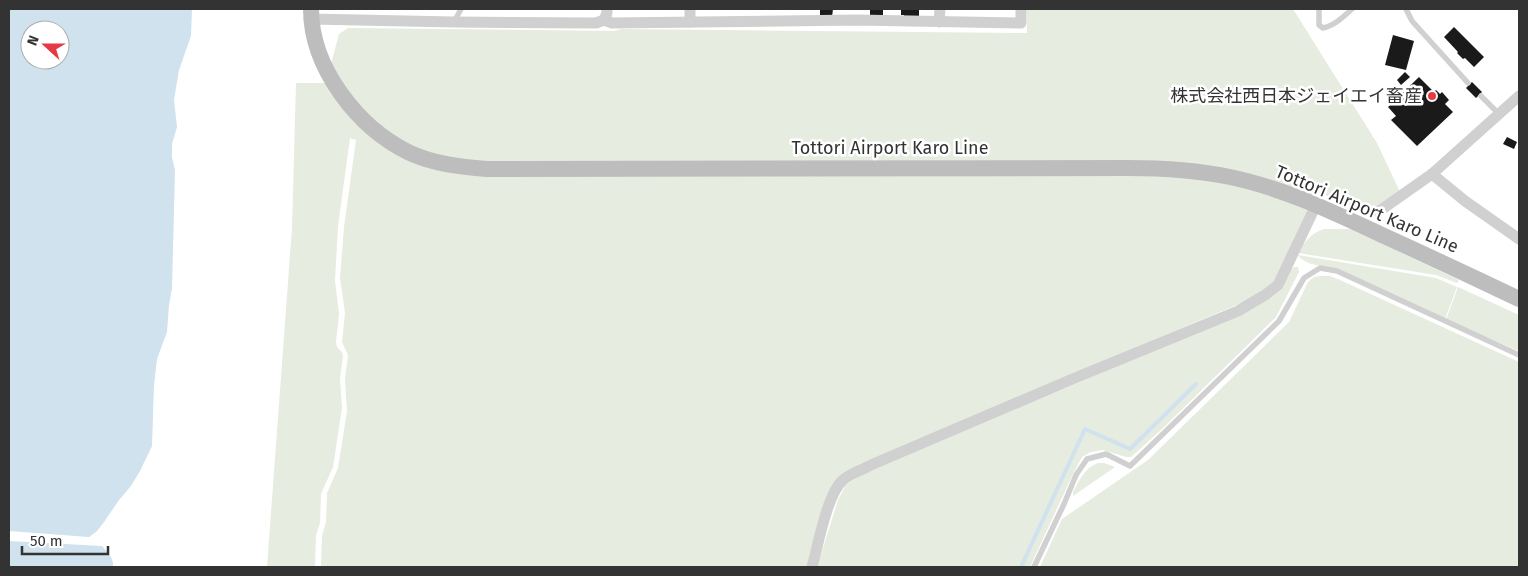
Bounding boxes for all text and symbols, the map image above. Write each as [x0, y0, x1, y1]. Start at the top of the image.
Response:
north arrow [20, 20, 70, 70]
text: N [24, 33, 43, 48]
place label: 株式会社西日本ジェイエイ畜産 [1170, 85, 1422, 107]
marker: 株式会社西日本ジェイエイ畜産 [1426, 90, 1438, 102]
street label: Tottori Airport Karo Line [792, 137, 988, 159]
street label: Tottori Airport Karo Line [1272, 160, 1462, 258]
scale bar [22, 524, 109, 556]
text: 50 m [30, 532, 63, 550]

